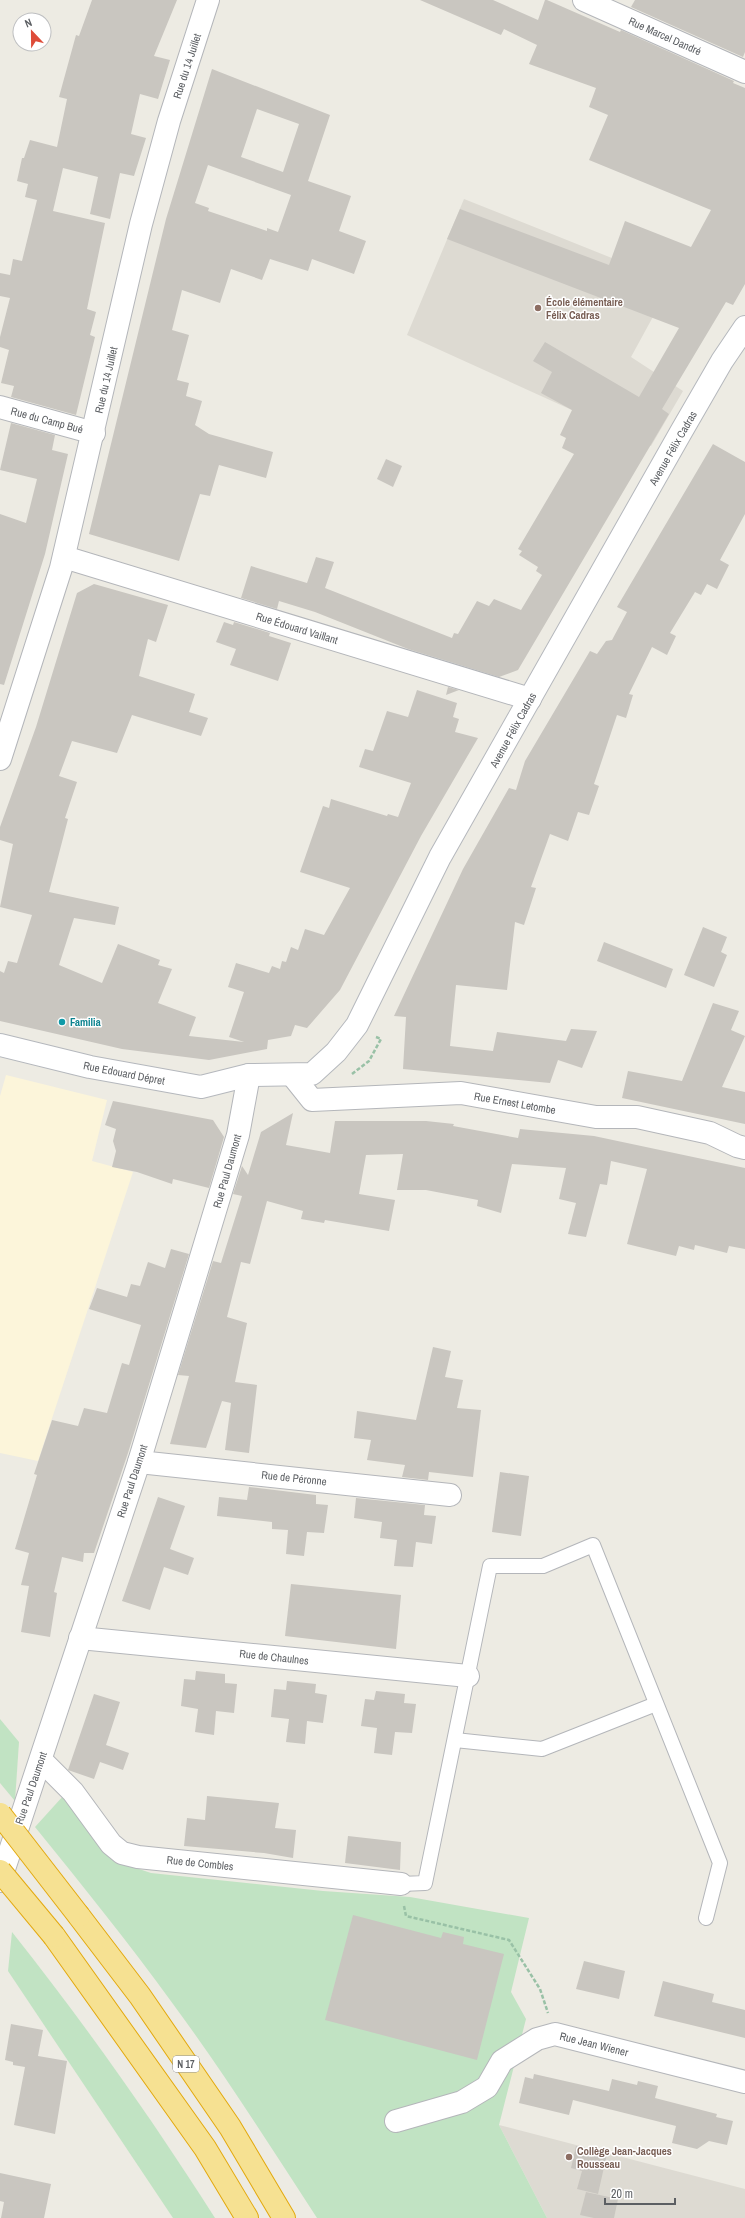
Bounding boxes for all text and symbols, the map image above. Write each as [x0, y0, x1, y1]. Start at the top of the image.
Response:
north arrow [12, 12, 52, 52]
street label: Rue Marcel Dandré [626, 14, 704, 58]
text: N [23, 15, 34, 30]
street label: Rue du 14 Juillet [170, 31, 204, 100]
place label: École élémentaire Félix Cadras [546, 295, 623, 322]
marker: École élémentaire Félix Cadras [533, 303, 543, 313]
street label: Rue du 14 Juillet [92, 345, 121, 415]
street label: Rue du Camp Bué [9, 404, 85, 436]
street label: Avenue Félix Cadras [646, 408, 700, 489]
street label: Rue Édouard Vaillant [254, 609, 340, 647]
street label: Avenue Félix Cadras [486, 690, 540, 771]
place label: Familia [70, 1015, 101, 1029]
marker: Familia [57, 1017, 67, 1027]
street label: Rue Edouard Dépret [82, 1058, 166, 1088]
street label: Rue Ernest Letombe [473, 1089, 557, 1117]
street label: Rue Paul Daumont [210, 1132, 244, 1210]
street label: Rue Paul Daumont [114, 1442, 151, 1519]
street label: Rue de Péronne [261, 1468, 327, 1488]
street label: Rue de Chaulnes [239, 1646, 310, 1668]
street label: Rue Paul Daumont [12, 1749, 50, 1826]
street label: Rue de Combles [166, 1853, 235, 1874]
street label: Rue Jean Wiener [558, 2029, 630, 2059]
road number: N 17 [173, 2056, 199, 2072]
place label: Collège Jean-Jacques Rousseau [577, 2144, 672, 2171]
marker: Collège Jean-Jacques Rousseau [564, 2152, 574, 2162]
scale bar [605, 2180, 675, 2206]
text: 20 m [611, 2186, 633, 2202]

